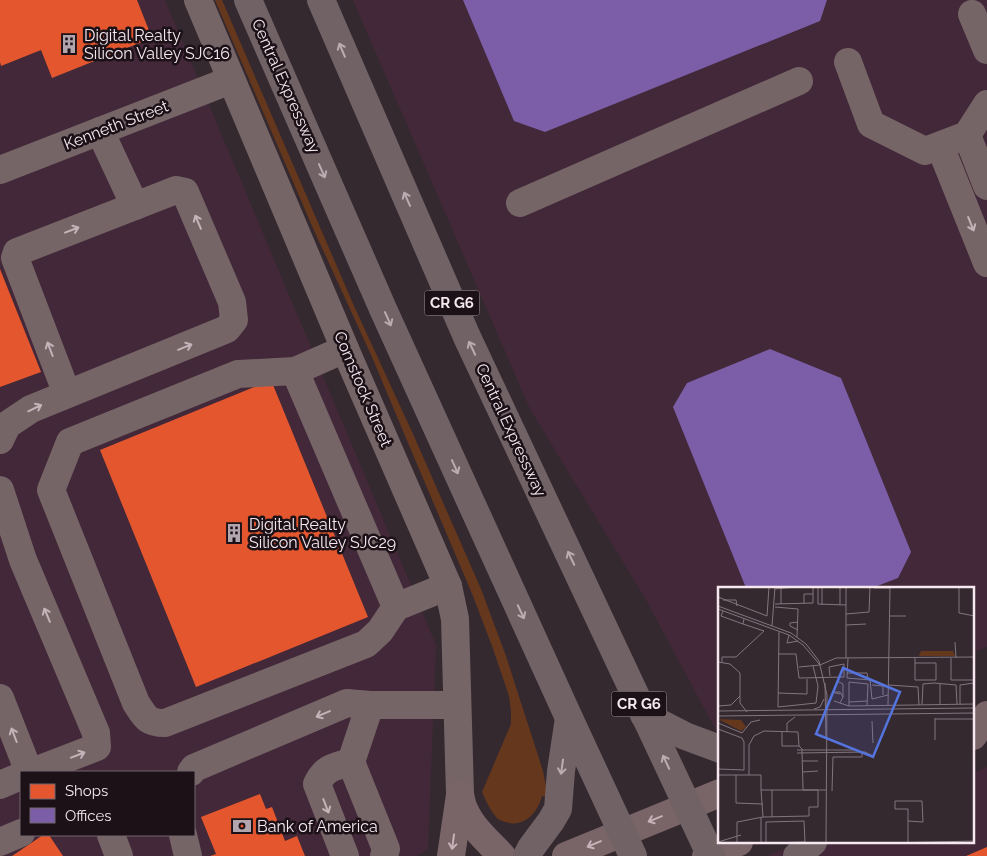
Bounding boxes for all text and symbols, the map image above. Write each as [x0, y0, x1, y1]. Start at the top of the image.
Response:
street label: Central Expressway [248, 16, 324, 156]
place label: Digital Realty Silicon Valley SJC16 [84, 26, 230, 63]
building icon: Digital Realty Silicon Valley SJC16 [58, 33, 80, 55]
one-way arrow [337, 43, 347, 58]
street label: Kenneth Street [61, 96, 171, 154]
one-way arrow [318, 163, 328, 178]
one-way arrow [401, 192, 411, 207]
one-way arrow [192, 215, 202, 230]
one-way arrow [967, 216, 977, 231]
one-way arrow [64, 225, 79, 234]
road number: CR G6 [424, 290, 480, 316]
one-way arrow [383, 311, 393, 326]
street label: Comstock Street [330, 329, 396, 450]
one-way arrow [177, 341, 192, 351]
one-way arrow [467, 341, 477, 356]
one-way arrow [45, 342, 54, 357]
street label: Central Expressway [472, 360, 550, 500]
one-way arrow [27, 403, 42, 412]
one-way arrow [451, 459, 460, 474]
place label: Digital Realty Silicon Valley SJC29 [249, 515, 396, 552]
building icon: Digital Realty Silicon Valley SJC29 [223, 522, 245, 544]
one-way arrow [565, 551, 575, 566]
inset map [718, 587, 974, 844]
one-way arrow [516, 604, 526, 619]
one-way arrow [41, 608, 51, 623]
road number: CR G6 [612, 692, 666, 716]
one-way arrow [316, 709, 331, 719]
one-way arrow [9, 728, 19, 743]
one-way arrow [70, 749, 85, 759]
one-way arrow [661, 755, 671, 770]
one-way arrow [557, 758, 567, 774]
legend [20, 771, 195, 836]
text: Shops [65, 782, 108, 800]
one-way arrow [322, 797, 331, 813]
text: Offices [65, 807, 112, 825]
bank icon: Bank of America [231, 815, 253, 837]
one-way arrow [648, 815, 663, 825]
place label: Bank of America [257, 817, 378, 836]
one-way arrow [448, 834, 458, 850]
one-way arrow [587, 840, 602, 850]

